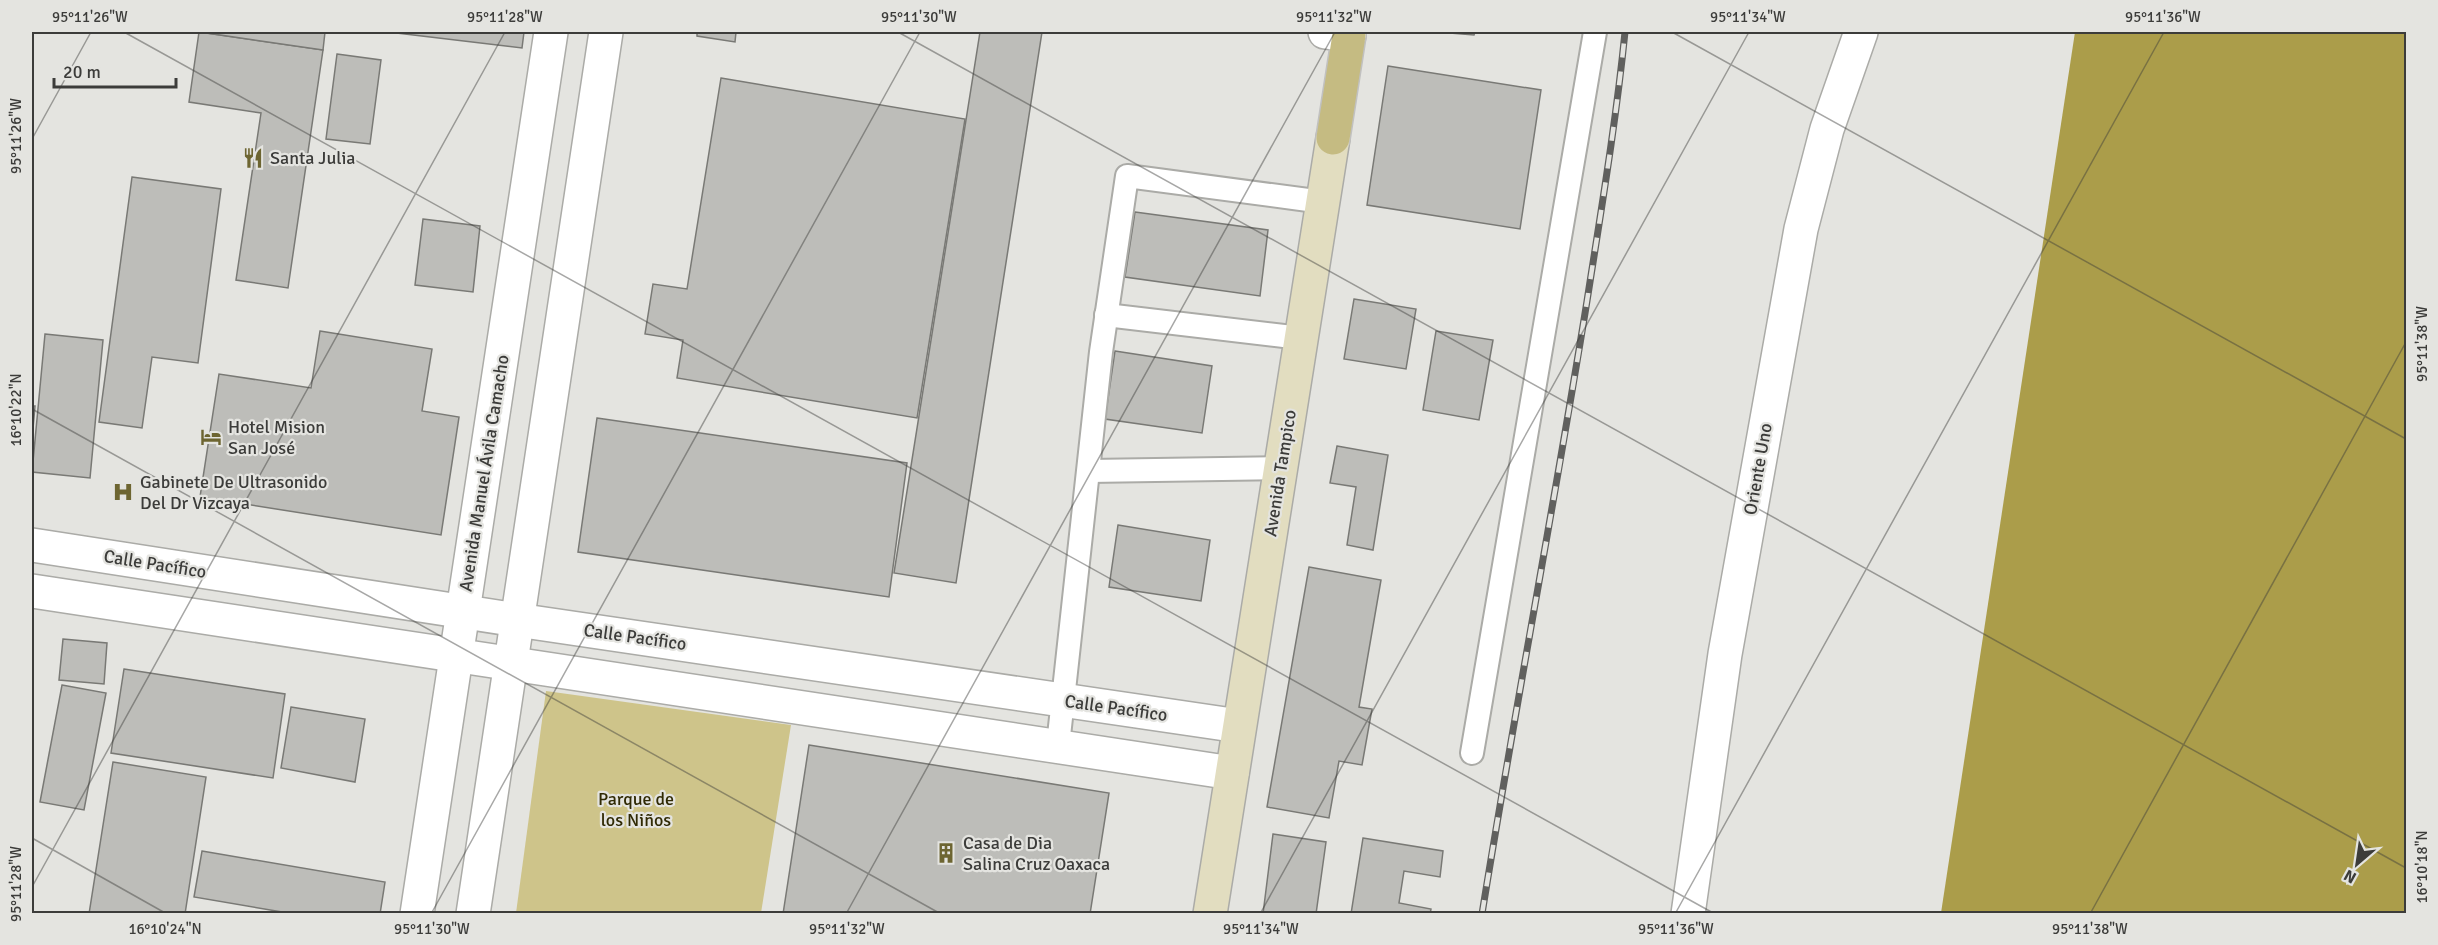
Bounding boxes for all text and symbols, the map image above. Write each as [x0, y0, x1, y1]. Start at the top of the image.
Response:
text: 95°11'26"W [52, 8, 128, 26]
text: 95°11'28"W [467, 8, 543, 26]
text: 95°11'30"W [881, 8, 957, 26]
text: 95°11'32"W [1296, 8, 1372, 26]
text: 95°11'34"W [1710, 8, 1786, 26]
text: 95°11'36"W [2125, 8, 2201, 26]
scale bar [54, 51, 176, 89]
text: 20 m [63, 61, 101, 83]
text: 95°11'26"W [7, 98, 25, 174]
restaurant icon: Santa Julia [241, 146, 265, 170]
place label: Santa Julia [270, 147, 355, 169]
text: 95°11'38"W [2413, 306, 2431, 382]
street label: Avenida Manuel Ávila Camacho [454, 353, 514, 593]
text: 16°10'22"N [7, 373, 25, 447]
street label: Avenida Tampico [1259, 408, 1301, 538]
place label: Hotel Mision San José [228, 416, 325, 459]
street label: Oriente Uno [1739, 421, 1777, 517]
hotel icon: Hotel Mision San José [199, 425, 223, 449]
place label: Gabinete De Ultrasonido Del Dr Vizcaya [140, 471, 327, 514]
hospital icon: Gabinete De Ultrasonido Del Dr Vizcaya [111, 480, 135, 504]
street label: Calle Pacífico [102, 545, 208, 583]
street label: Calle Pacífico [582, 619, 688, 655]
street label: Calle Pacífico [1063, 690, 1169, 726]
park label: Parque de los Niños [598, 788, 674, 831]
text: 16°10'18"N [2413, 830, 2431, 904]
place label: Casa de Dia Salina Cruz Oaxaca [963, 832, 1110, 875]
north arrow [2327, 834, 2387, 894]
building icon: Casa de Dia Salina Cruz Oaxaca [934, 841, 958, 865]
text: 95°11'28"W [7, 846, 25, 922]
text: N [2340, 865, 2360, 888]
text: 16°10'24"N [128, 920, 202, 938]
text: 95°11'30"W [394, 920, 470, 938]
text: 95°11'32"W [809, 920, 885, 938]
text: 95°11'34"W [1223, 920, 1299, 938]
text: 95°11'36"W [1638, 920, 1714, 938]
text: 95°11'38"W [2052, 920, 2128, 938]

